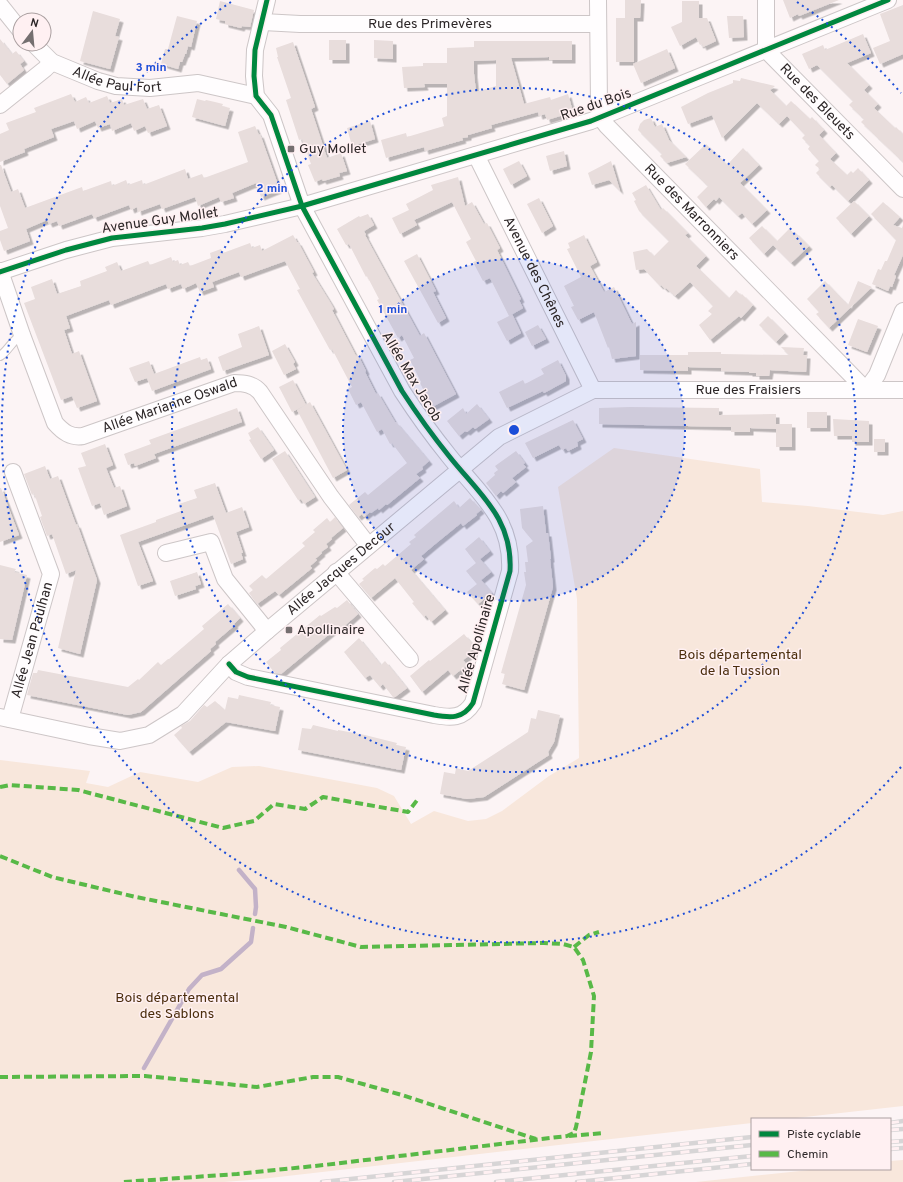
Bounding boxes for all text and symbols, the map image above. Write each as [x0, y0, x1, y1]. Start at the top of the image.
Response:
north arrow [12, 12, 52, 52]
text: N [29, 16, 40, 31]
street label: Rue des Primevères [368, 16, 492, 33]
text: 3 min [135, 60, 167, 76]
street label: Rue des Bleuets [776, 60, 858, 144]
street label: Allée Paul Fort [70, 63, 163, 97]
street label: Rue du Bois [558, 85, 634, 125]
place label: Guy Mollet [299, 141, 366, 158]
marker: Guy Mollet [286, 144, 296, 154]
street label: Rue des Marronniers [640, 160, 743, 264]
text: 2 min [256, 181, 288, 197]
street label: Avenue Guy Mollet [101, 204, 219, 238]
street label: Avenue des Chênes [500, 214, 569, 331]
text: 1 min [379, 302, 407, 318]
street label: Allée Max Jacob [377, 329, 445, 425]
street label: Allée Marianne Oswald [100, 374, 240, 437]
street label: Rue des Fraisiers [695, 382, 801, 399]
centre of rings [507, 423, 521, 437]
street label: Allée Jacques Decour [284, 518, 399, 619]
street label: Allée Jean Paulhan [8, 580, 57, 700]
street label: Allée Apollinaire [455, 592, 499, 696]
place label: Apollinaire [297, 622, 365, 639]
marker: Apollinaire [284, 625, 294, 635]
park label: Bois départemental de la Tussion [678, 647, 802, 680]
park label: Bois départemental des Sablons [115, 990, 239, 1023]
legend [751, 1118, 891, 1170]
text: Piste cyclable [787, 1127, 861, 1143]
text: Chemin [787, 1147, 828, 1163]

